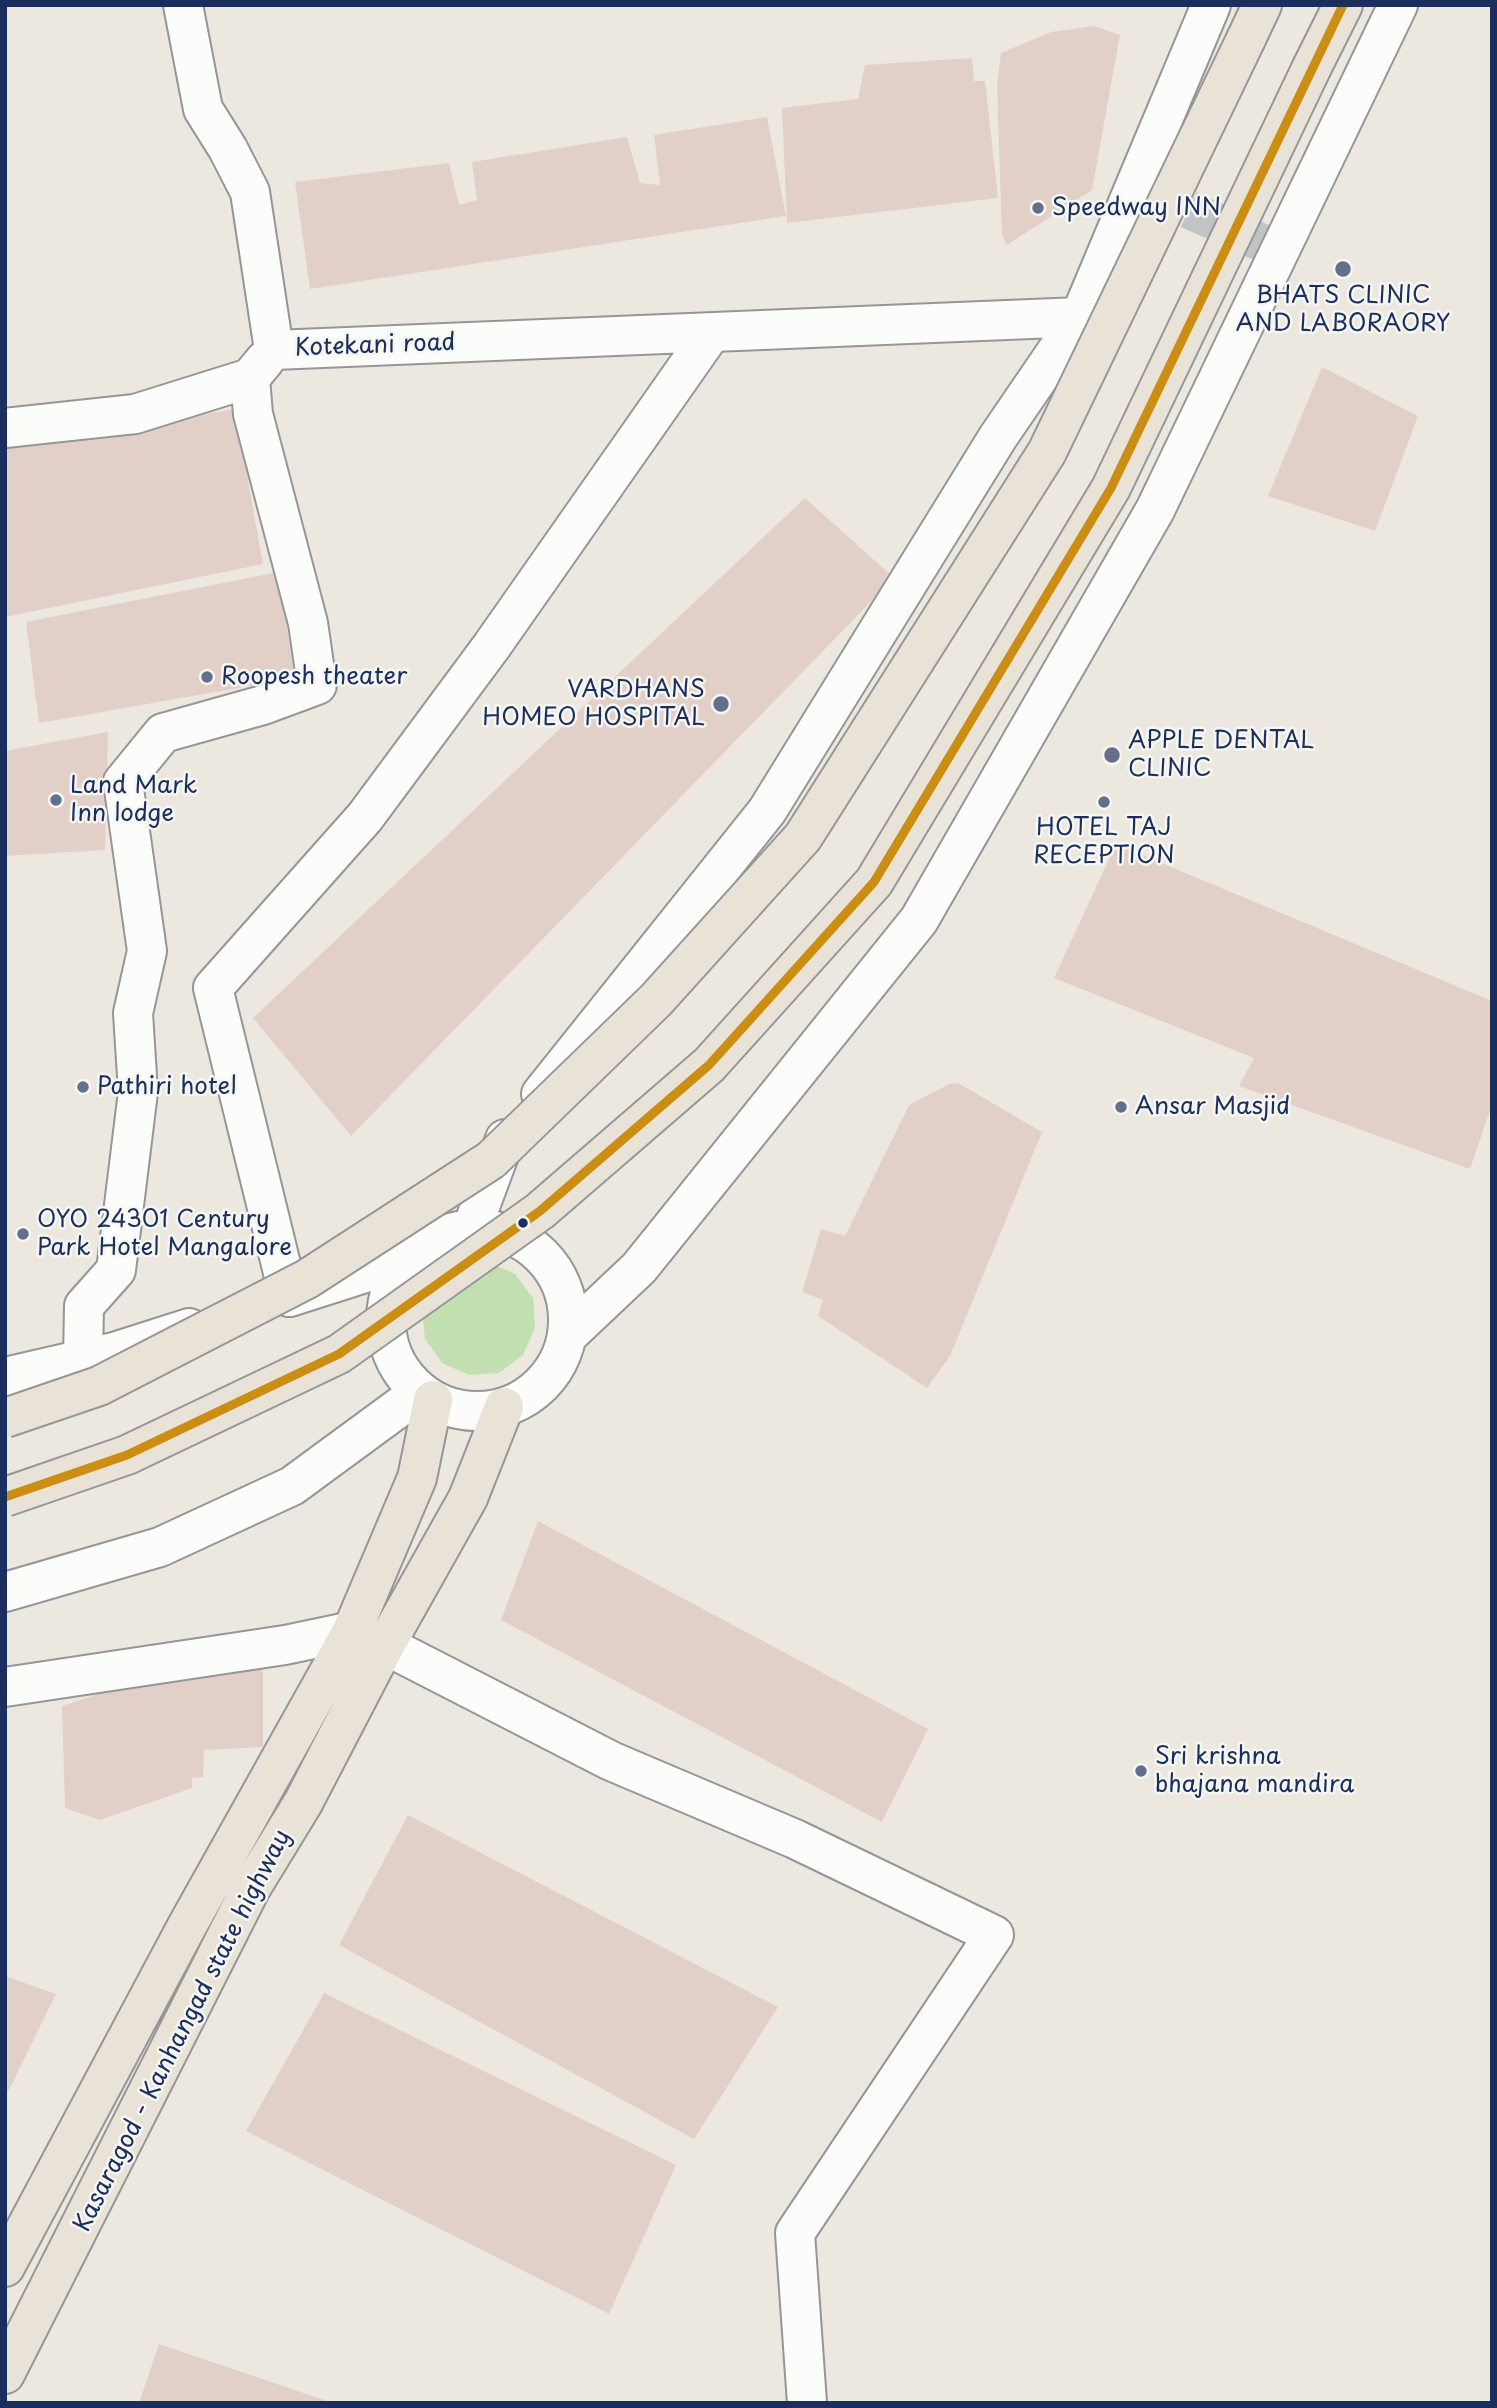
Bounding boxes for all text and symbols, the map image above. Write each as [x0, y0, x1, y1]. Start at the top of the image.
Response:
place label: Speedway INN [1052, 194, 1221, 222]
marker: Speedway INN [1030, 200, 1046, 216]
marker: BHATS CLINIC AND LABORAORY [1333, 259, 1353, 279]
place label: BHATS CLINIC AND LABORAORY [1236, 282, 1450, 338]
street label: Kotekani road [294, 329, 456, 363]
place label: Roopesh theater [221, 663, 408, 691]
marker: Roopesh theater [199, 669, 215, 685]
place label: VARDHANS HOMEO HOSPITAL [482, 676, 705, 732]
marker: VARDHANS HOMEO HOSPITAL [711, 694, 731, 714]
place label: APPLE DENTAL CLINIC [1128, 727, 1314, 783]
marker: APPLE DENTAL CLINIC [1102, 745, 1122, 765]
place label: Land Mark Inn lodge [70, 772, 197, 828]
marker: Land Mark Inn lodge [48, 792, 64, 808]
marker: HOTEL TAJ RECEPTION [1096, 794, 1112, 810]
place label: HOTEL TAJ RECEPTION [1033, 814, 1175, 870]
place label: Pathiri hotel [97, 1073, 237, 1101]
marker: Pathiri hotel [75, 1079, 91, 1095]
place label: Ansar Masjid [1135, 1093, 1290, 1121]
marker: Ansar Masjid [1113, 1099, 1129, 1115]
place label: OYO 24301 Century Park Hotel Mangalore [37, 1206, 292, 1262]
unlabelled marker [516, 1216, 530, 1230]
marker: OYO 24301 Century Park Hotel Mangalore [15, 1226, 31, 1242]
place label: Sri krishna bhajana mandira [1155, 1743, 1354, 1799]
marker: Sri krishna bhajana mandira [1133, 1763, 1149, 1779]
street label: Kasaragod - Kanhangad state highway [69, 1825, 297, 2237]

